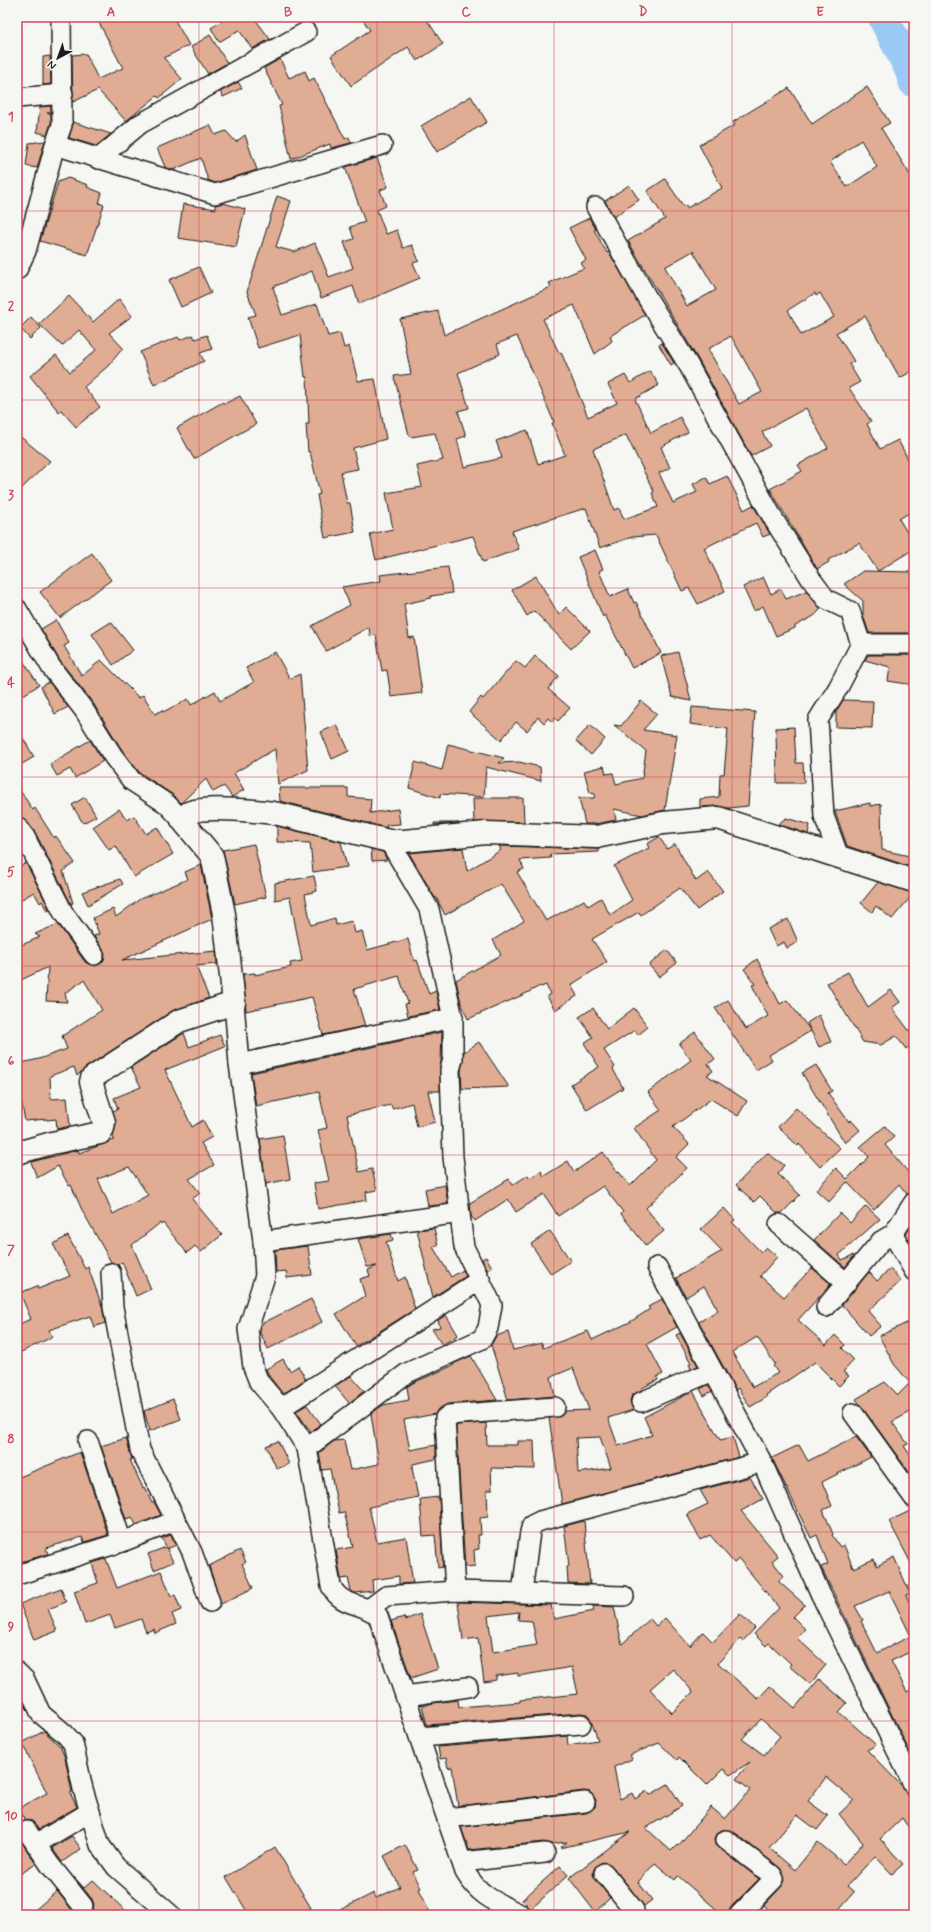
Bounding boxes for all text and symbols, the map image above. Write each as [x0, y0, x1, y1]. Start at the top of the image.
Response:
text: A [107, 4, 115, 21]
text: B [284, 4, 293, 21]
text: C [461, 4, 471, 21]
text: D [639, 4, 648, 21]
text: E [816, 4, 824, 21]
north arrow [38, 38, 78, 78]
text: N [45, 57, 59, 72]
text: 1 [8, 109, 14, 126]
text: 2 [8, 298, 15, 315]
text: 3 [8, 487, 14, 504]
text: 4 [7, 675, 15, 692]
text: 5 [7, 864, 15, 881]
text: 6 [8, 1053, 15, 1070]
text: 7 [7, 1242, 15, 1259]
text: 8 [7, 1431, 15, 1448]
text: 9 [8, 1619, 15, 1636]
text: 10 [4, 1808, 18, 1825]

